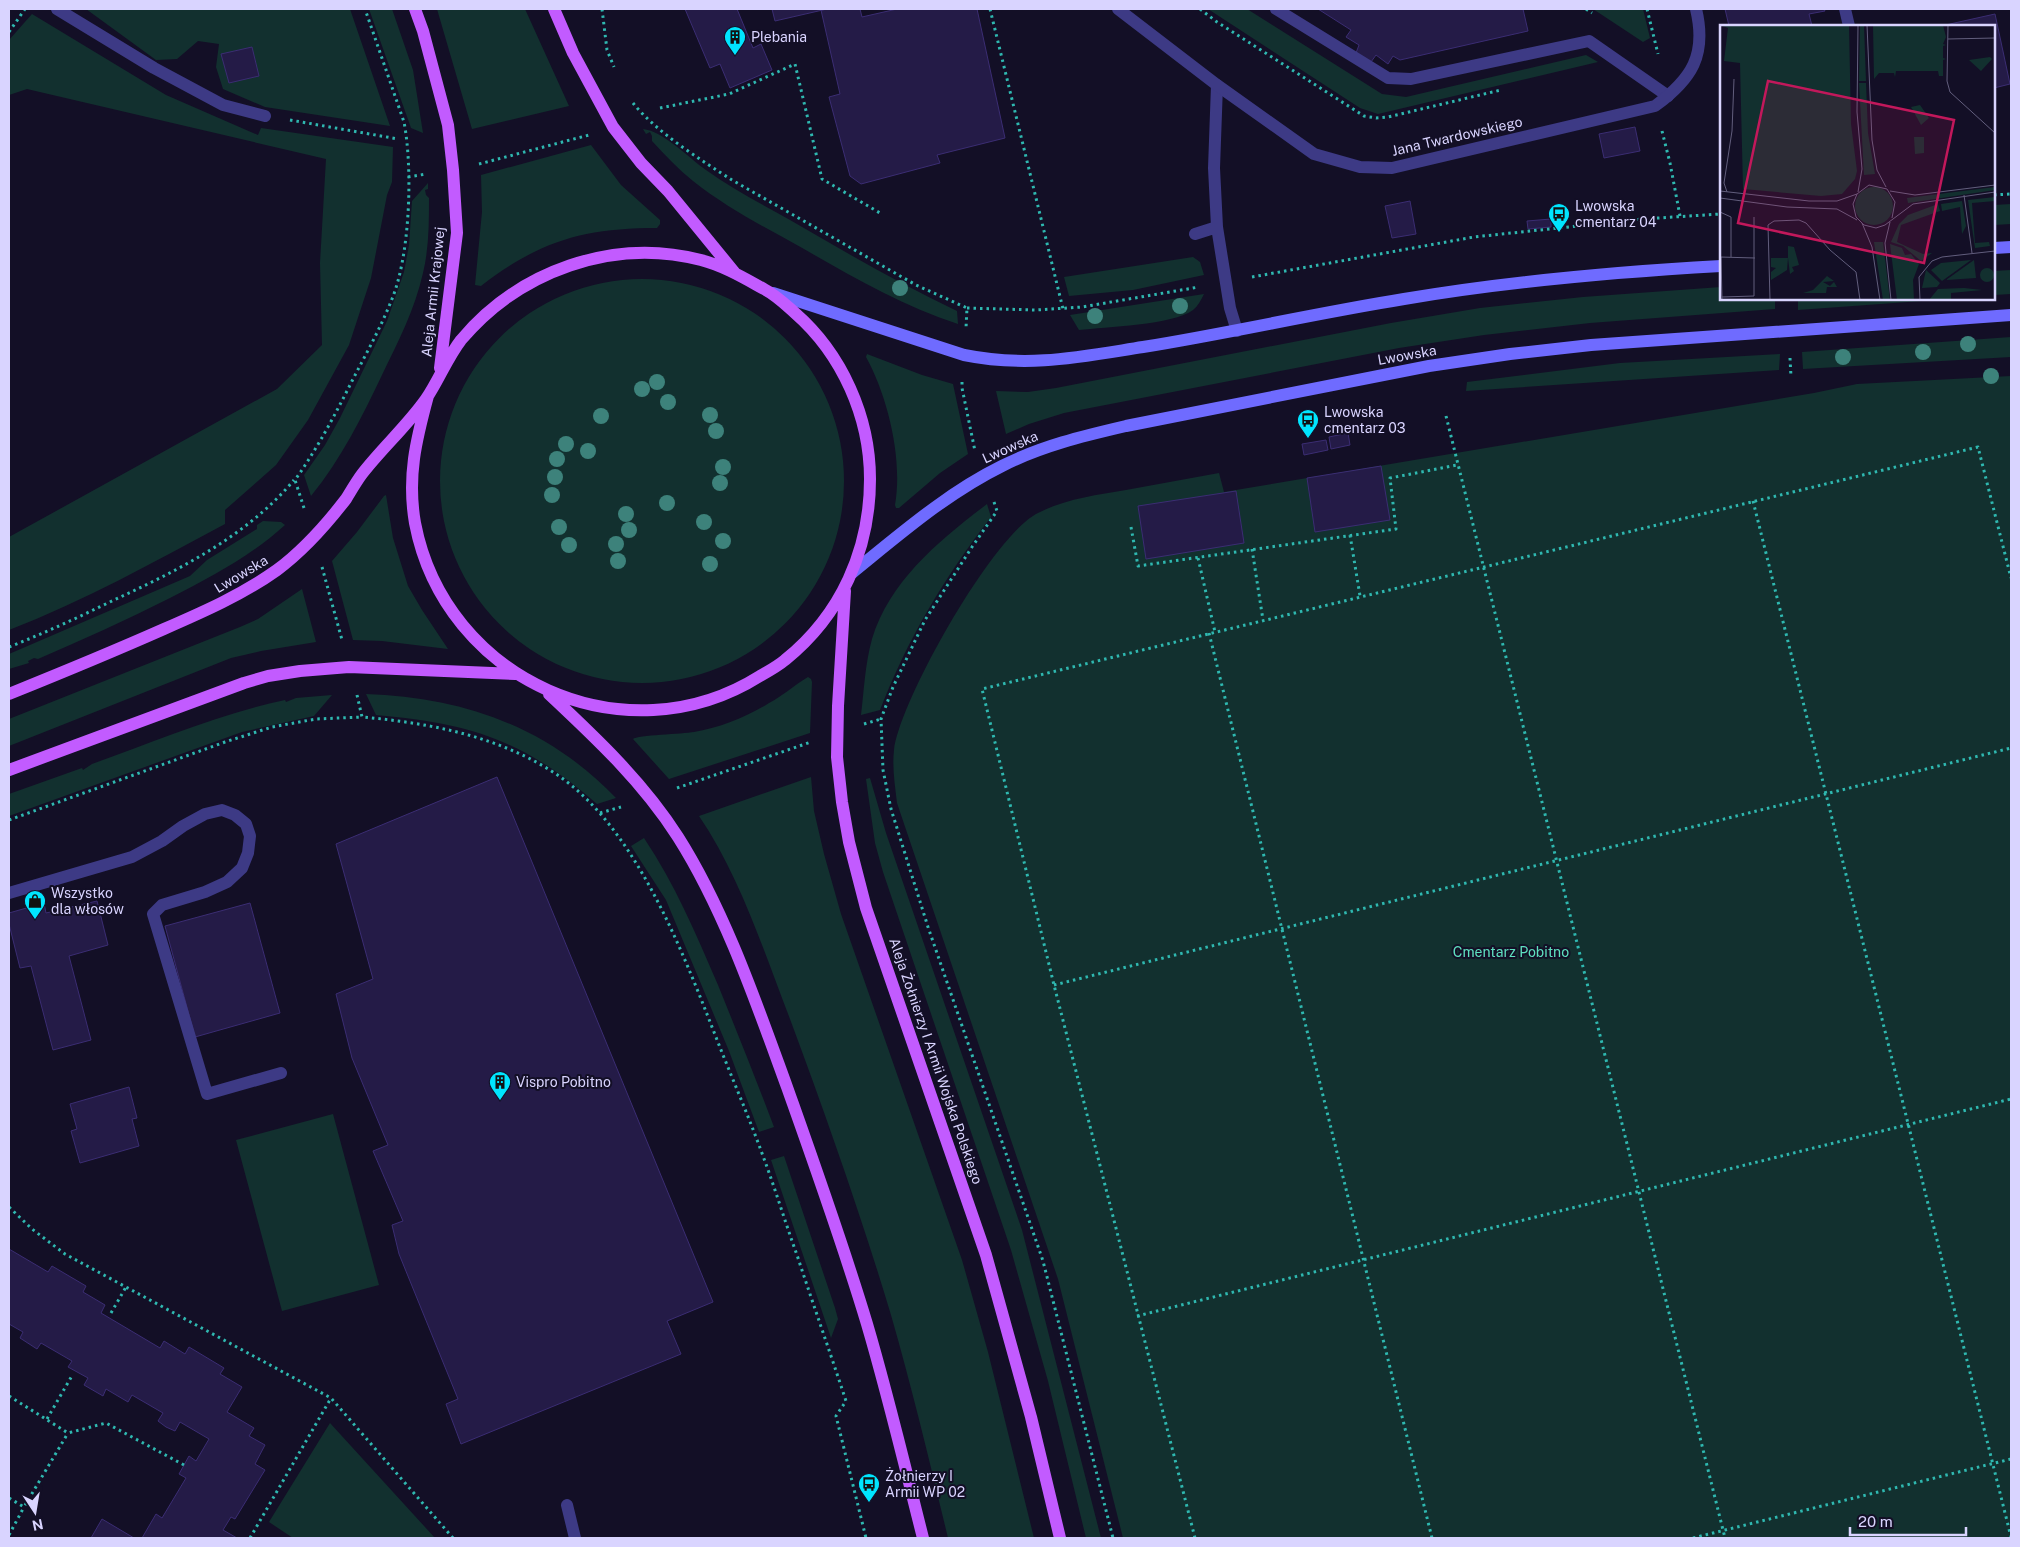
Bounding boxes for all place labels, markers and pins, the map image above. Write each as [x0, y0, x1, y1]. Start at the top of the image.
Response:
building icon: Plebania [723, 25, 747, 56]
place label: Plebania [751, 29, 807, 45]
place label: Lwowska cmentarz 04 [1575, 198, 1657, 230]
bus stop icon: Lwowska cmentarz 04 [1547, 202, 1571, 233]
place label: Lwowska cmentarz 03 [1324, 404, 1406, 436]
bus stop icon: Lwowska cmentarz 03 [1296, 408, 1320, 439]
place label: Wszystko dla włosów [51, 885, 124, 917]
shop icon: Wszystko dla włosów [23, 889, 47, 920]
building icon: Vispro Pobitno [488, 1070, 512, 1101]
place label: Vispro Pobitno [516, 1074, 611, 1090]
place label: Żołnierzy I Armii WP 02 [885, 1466, 965, 1500]
bus stop icon: Żołnierzy I Armii WP 02 [857, 1472, 881, 1503]

